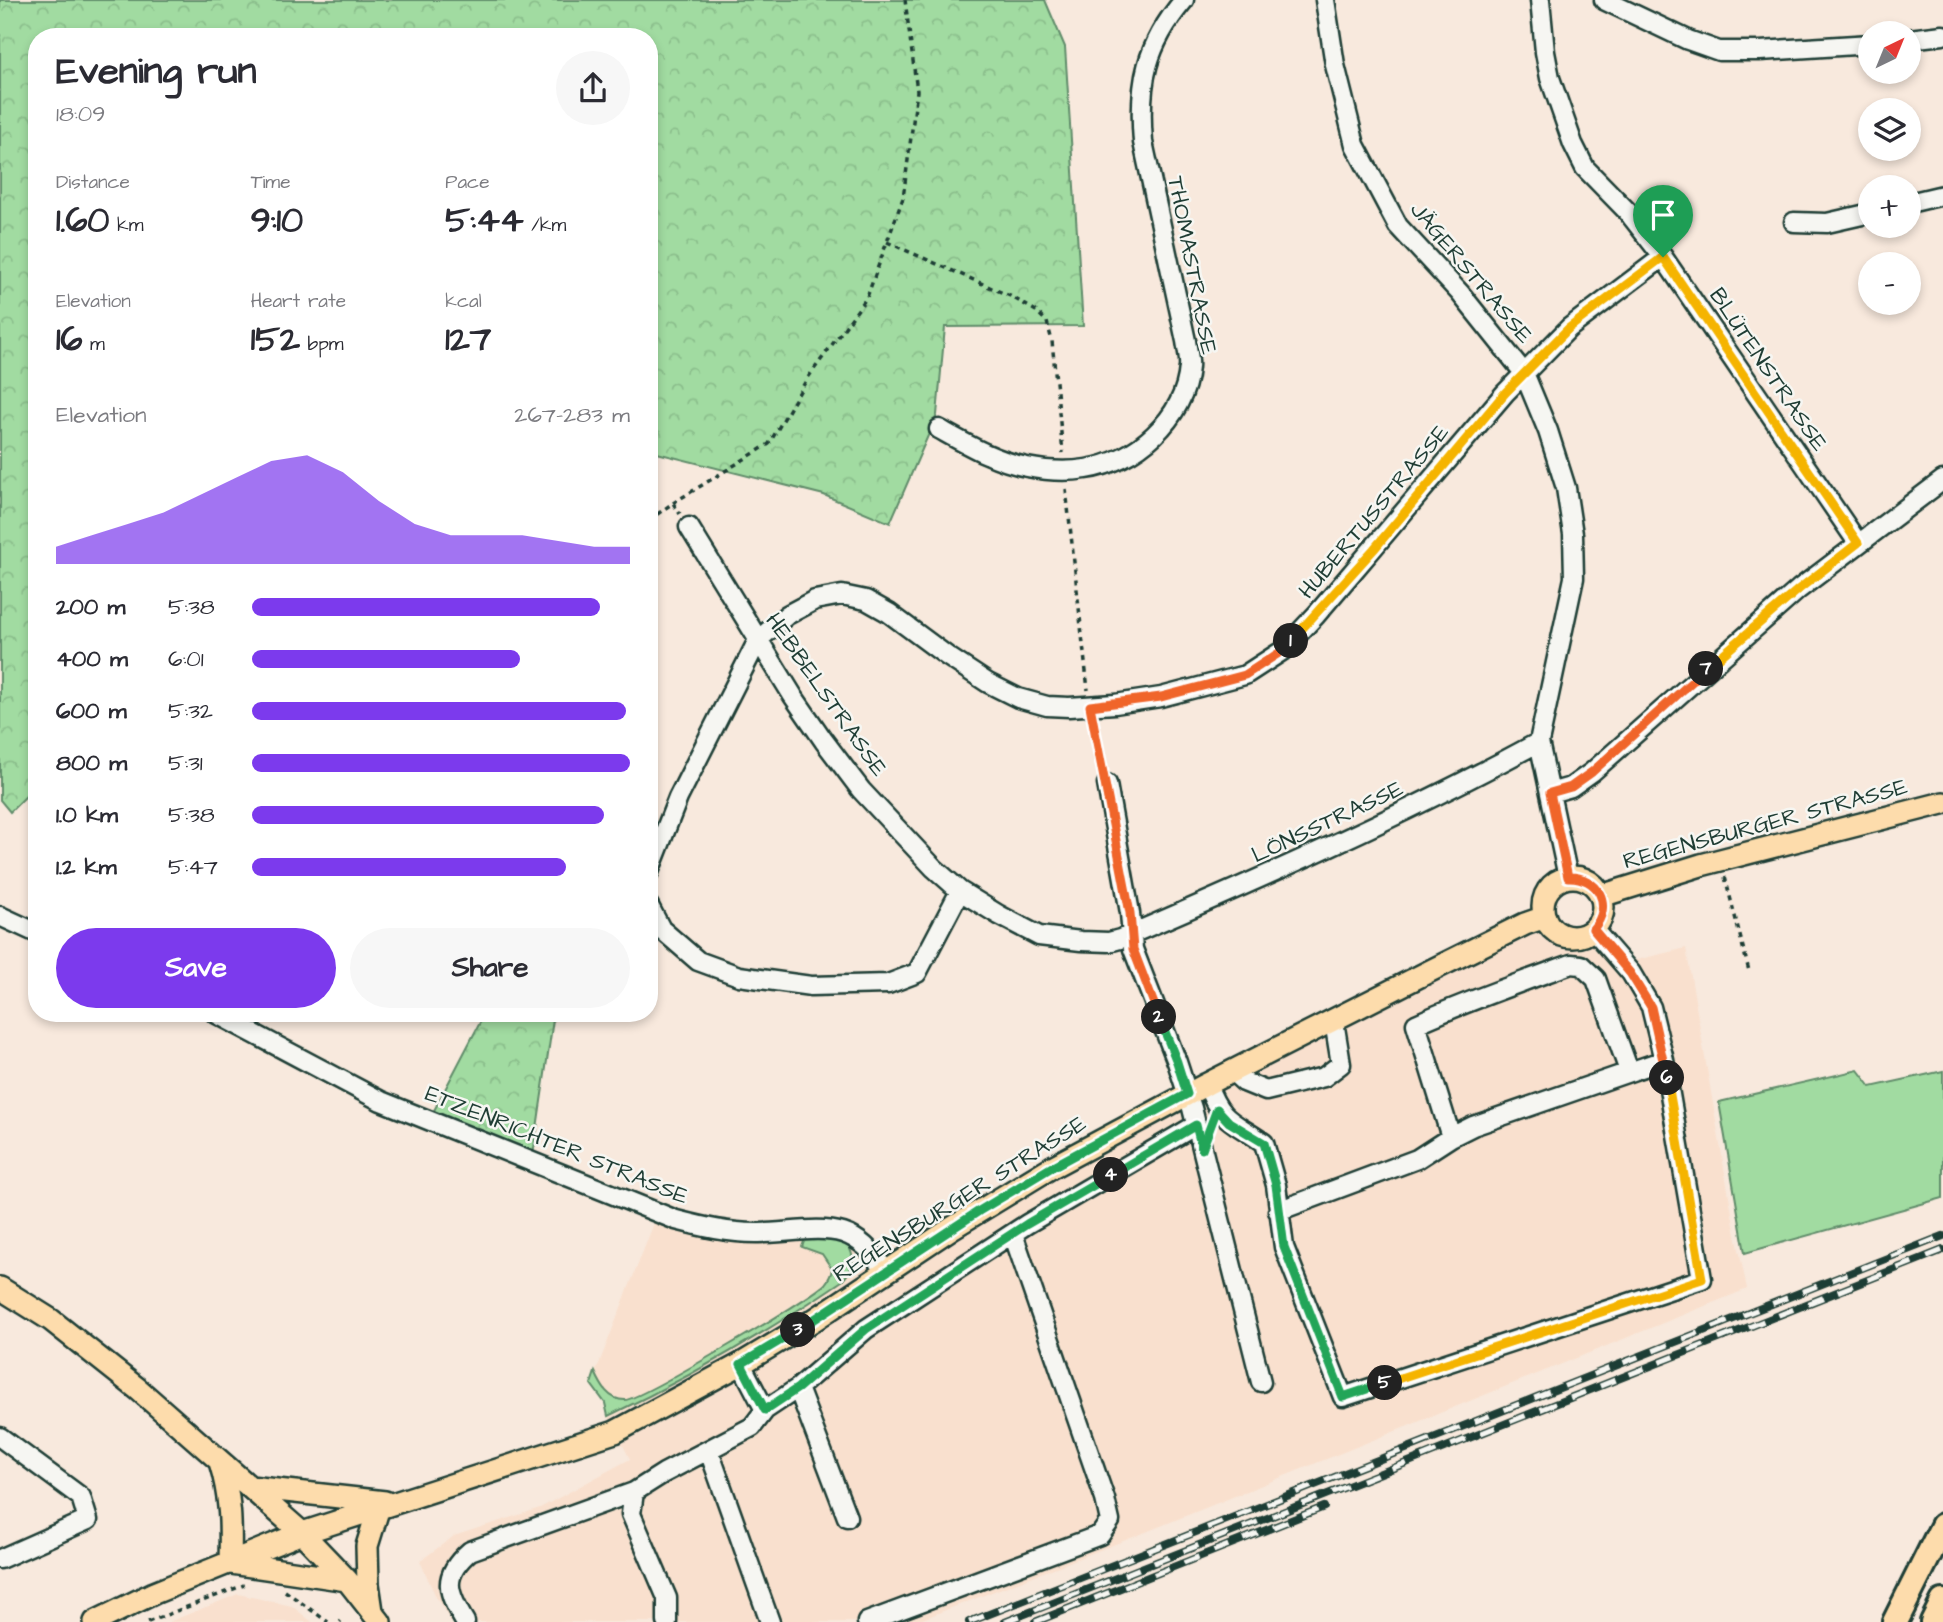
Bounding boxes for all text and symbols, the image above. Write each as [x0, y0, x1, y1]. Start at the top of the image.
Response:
north arrow [1858, 21, 1922, 84]
map controls [1858, 21, 1921, 315]
text: Evening run [56, 46, 257, 98]
button: share [556, 51, 630, 125]
text: 18:09 [56, 98, 105, 130]
button: layers [1858, 98, 1921, 161]
text: Distance [56, 169, 130, 196]
text: Time [251, 169, 290, 196]
text: Pace [445, 169, 489, 196]
street label: THOMASTRASSE [1159, 173, 1225, 357]
button: + [1858, 175, 1921, 238]
pin [1633, 185, 1693, 257]
street label: JÄGERSTRASSE [1402, 195, 1540, 351]
text: 1.60 [56, 196, 109, 245]
text: 9:10 [251, 196, 303, 245]
text: 5:44 [445, 196, 524, 245]
icon: arrive [1644, 196, 1682, 234]
text: km [109, 212, 144, 239]
text: /km [524, 212, 566, 239]
button: − [1858, 252, 1921, 315]
street label: BLÜTENSTRASSE [1702, 281, 1835, 458]
text: Elevation [56, 288, 131, 315]
text: Heart rate [251, 288, 346, 315]
text: kcal [445, 288, 482, 315]
text: 16 [56, 315, 82, 364]
text: 152 [251, 315, 300, 364]
text: 127 [445, 315, 491, 364]
text: m [82, 331, 105, 358]
text: bpm [300, 331, 344, 358]
text: Elevation [56, 399, 147, 431]
text: 267–283 m [514, 399, 630, 431]
street label: HUBERTUSSTRASSE [1291, 417, 1457, 606]
text: 200 m [56, 591, 125, 623]
text: 5:38 [168, 591, 215, 623]
street label: HEBBELSTRASSE [758, 606, 895, 783]
pin: 1 [1274, 624, 1308, 658]
text: 1 [1289, 627, 1292, 654]
text: 400 m [56, 643, 128, 675]
text: 6:01 [168, 643, 204, 675]
pin: 7 [1688, 652, 1724, 686]
text: 7 [1700, 655, 1711, 682]
text: 600 m [56, 695, 127, 727]
text: 5:32 [168, 695, 213, 727]
text: 800 m [56, 747, 127, 779]
text: 5:31 [168, 747, 203, 779]
street label: REGENSBURGER STRASSE [1620, 771, 1911, 877]
street label: LÖNSSTRASSE [1246, 773, 1409, 871]
text: 1.0 km [56, 799, 118, 831]
text: 5:38 [168, 799, 215, 831]
text: 1.2 km [56, 851, 117, 883]
text: 5:47 [168, 851, 218, 883]
button: Save [56, 928, 336, 1008]
button: Share [350, 928, 630, 1008]
pin: 2 [1142, 1000, 1176, 1034]
text: 2 [1153, 1003, 1164, 1030]
pin: 6 [1650, 1060, 1684, 1096]
text: 6 [1661, 1064, 1672, 1091]
street label: ETZENRICHTER STRASSE [420, 1077, 693, 1213]
street label: REGENSBURGER STRASSE [827, 1107, 1093, 1290]
pin: 4 [1094, 1158, 1128, 1192]
text: 4 [1104, 1161, 1117, 1188]
pin: 3 [780, 1312, 816, 1348]
text: 3 [793, 1316, 802, 1343]
pin: 5 [1368, 1366, 1402, 1400]
text: 5 [1378, 1369, 1391, 1396]

